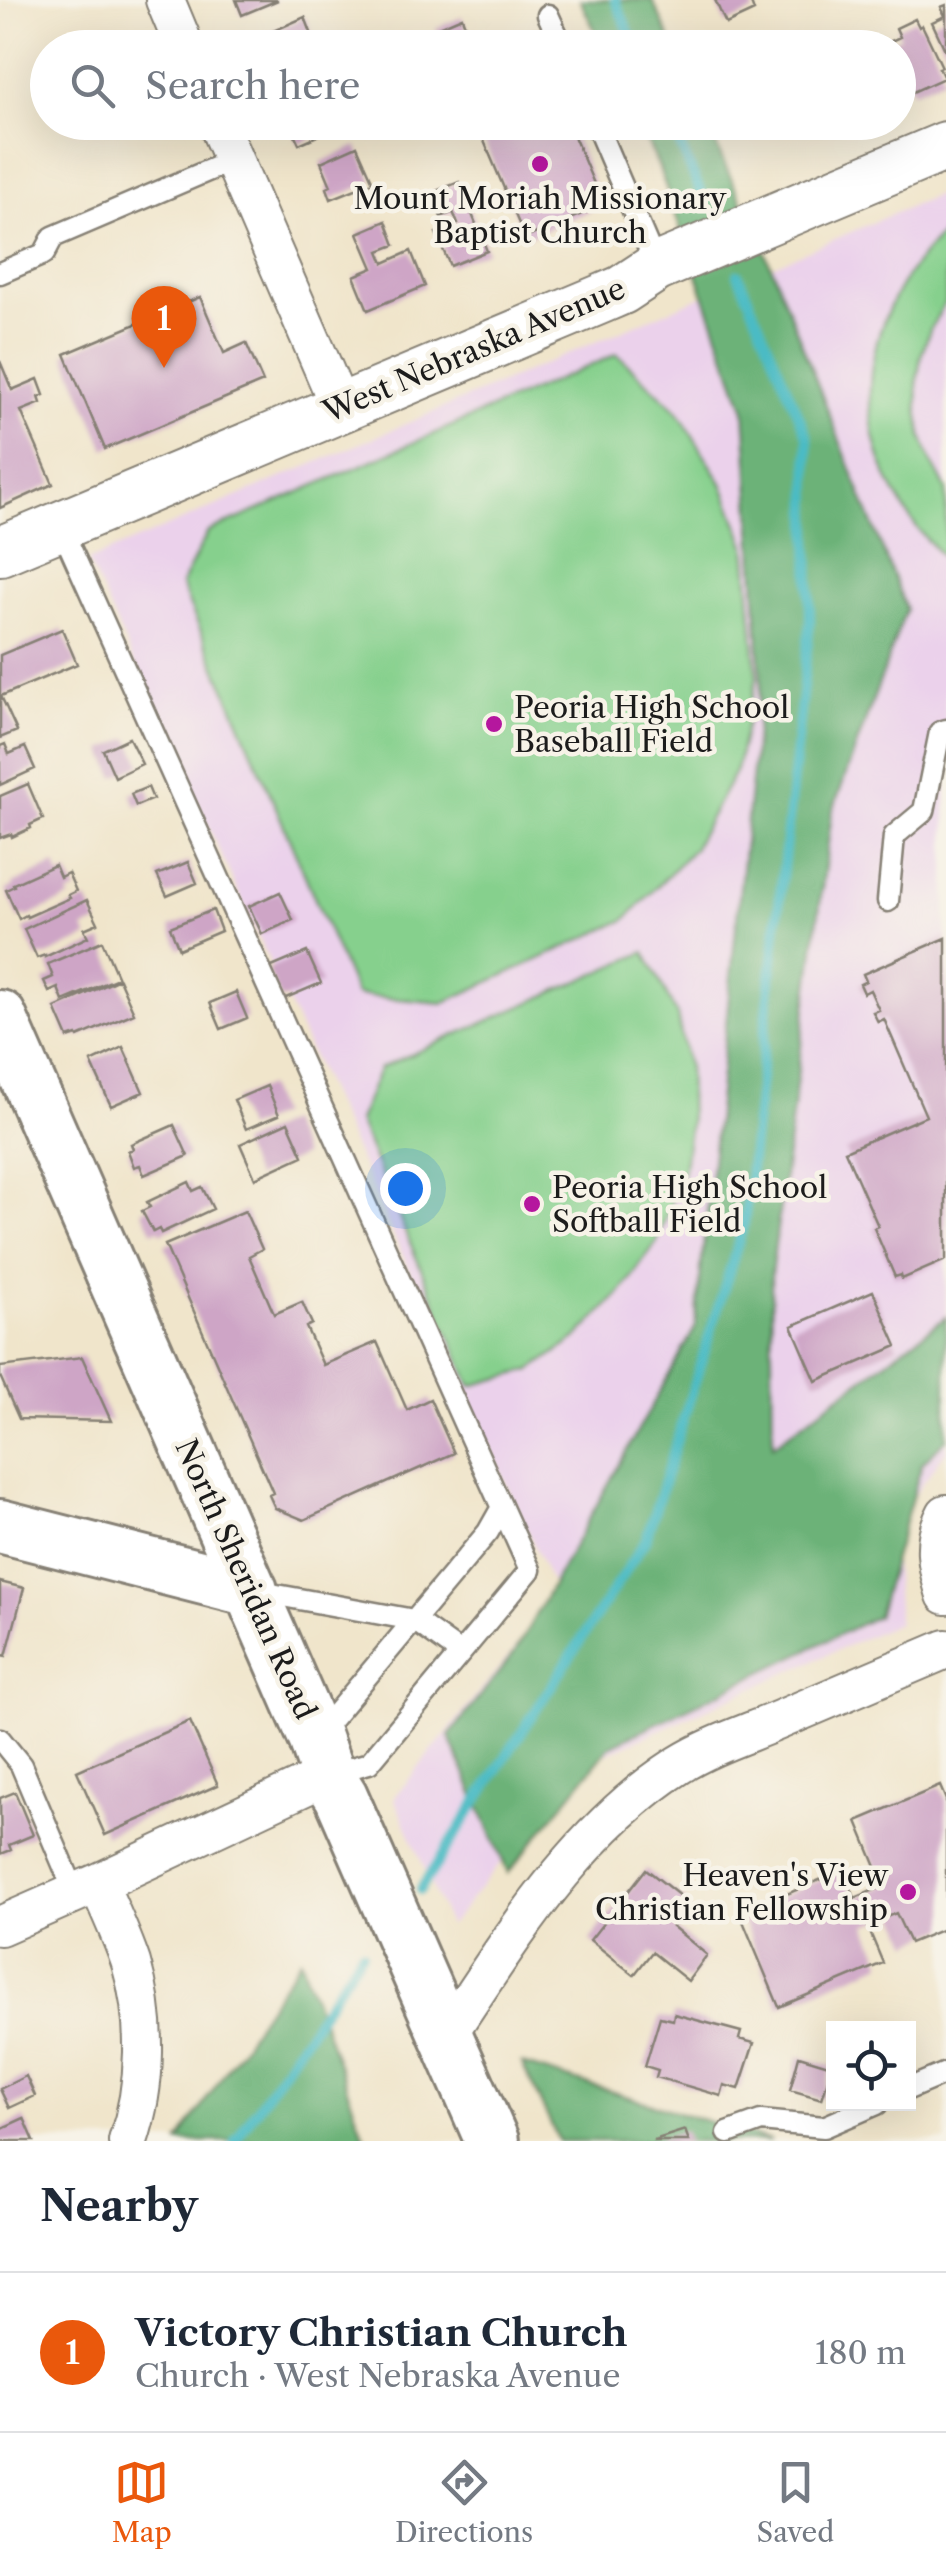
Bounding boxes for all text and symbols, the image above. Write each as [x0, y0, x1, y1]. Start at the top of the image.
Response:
search box [30, 30, 916, 140]
icon: search [65, 58, 120, 113]
text: Search here [145, 62, 360, 109]
marker: Mount Moriah Missionary Baptist Church [529, 153, 551, 175]
place label: Mount Moriah Missionary Baptist Church [353, 180, 727, 251]
street label: West Nebraska Avenue [316, 270, 631, 431]
pin: 1 [132, 286, 196, 368]
place label: Peoria High School Baseball Field [514, 689, 789, 760]
marker: Peoria High School Baseball Field [483, 713, 505, 735]
your location [380, 1163, 431, 1214]
place label: Peoria High School Softball Field [552, 1169, 827, 1240]
marker: Peoria High School Softball Field [521, 1193, 543, 1215]
street label: North Sheridan Road [168, 1433, 324, 1725]
place label: Heaven's View Christian Fellowship [595, 1857, 889, 1928]
marker: Heaven's View Christian Fellowship [897, 1881, 919, 1903]
map controls [826, 2021, 916, 2111]
button: locate [826, 2021, 916, 2111]
text: Nearby [40, 2180, 198, 2232]
text: Victory Christian Church [135, 2309, 628, 2356]
text: 1 [65, 2333, 80, 2372]
text: 180 m [815, 2333, 906, 2372]
text: Church · West Nebraska Avenue [135, 2356, 620, 2395]
tab: Map [112, 2455, 172, 2549]
tab: Directions [395, 2455, 533, 2549]
tab: Saved [757, 2455, 834, 2549]

